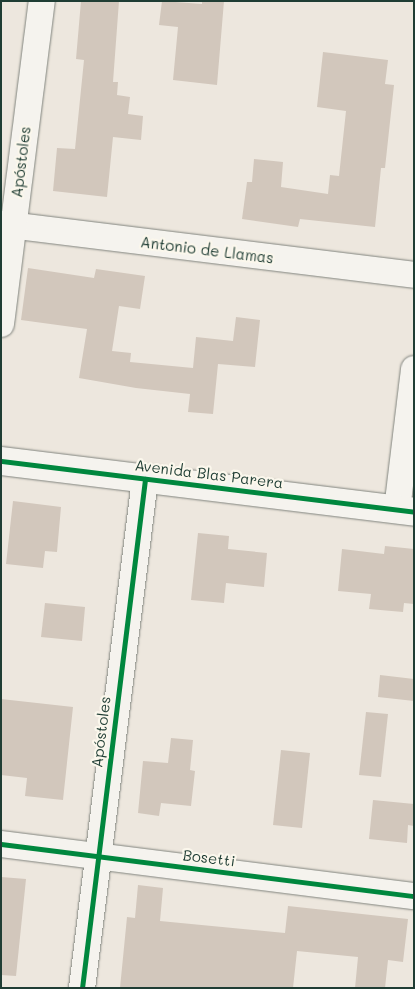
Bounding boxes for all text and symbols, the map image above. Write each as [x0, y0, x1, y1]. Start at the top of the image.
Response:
street label: Apóstoles [8, 125, 34, 199]
street label: Antonio de Llamas [139, 233, 275, 267]
street label: Avenida Blas Parera [134, 456, 284, 492]
street label: Apóstoles [88, 695, 114, 769]
street label: Bosetti [182, 846, 236, 870]

